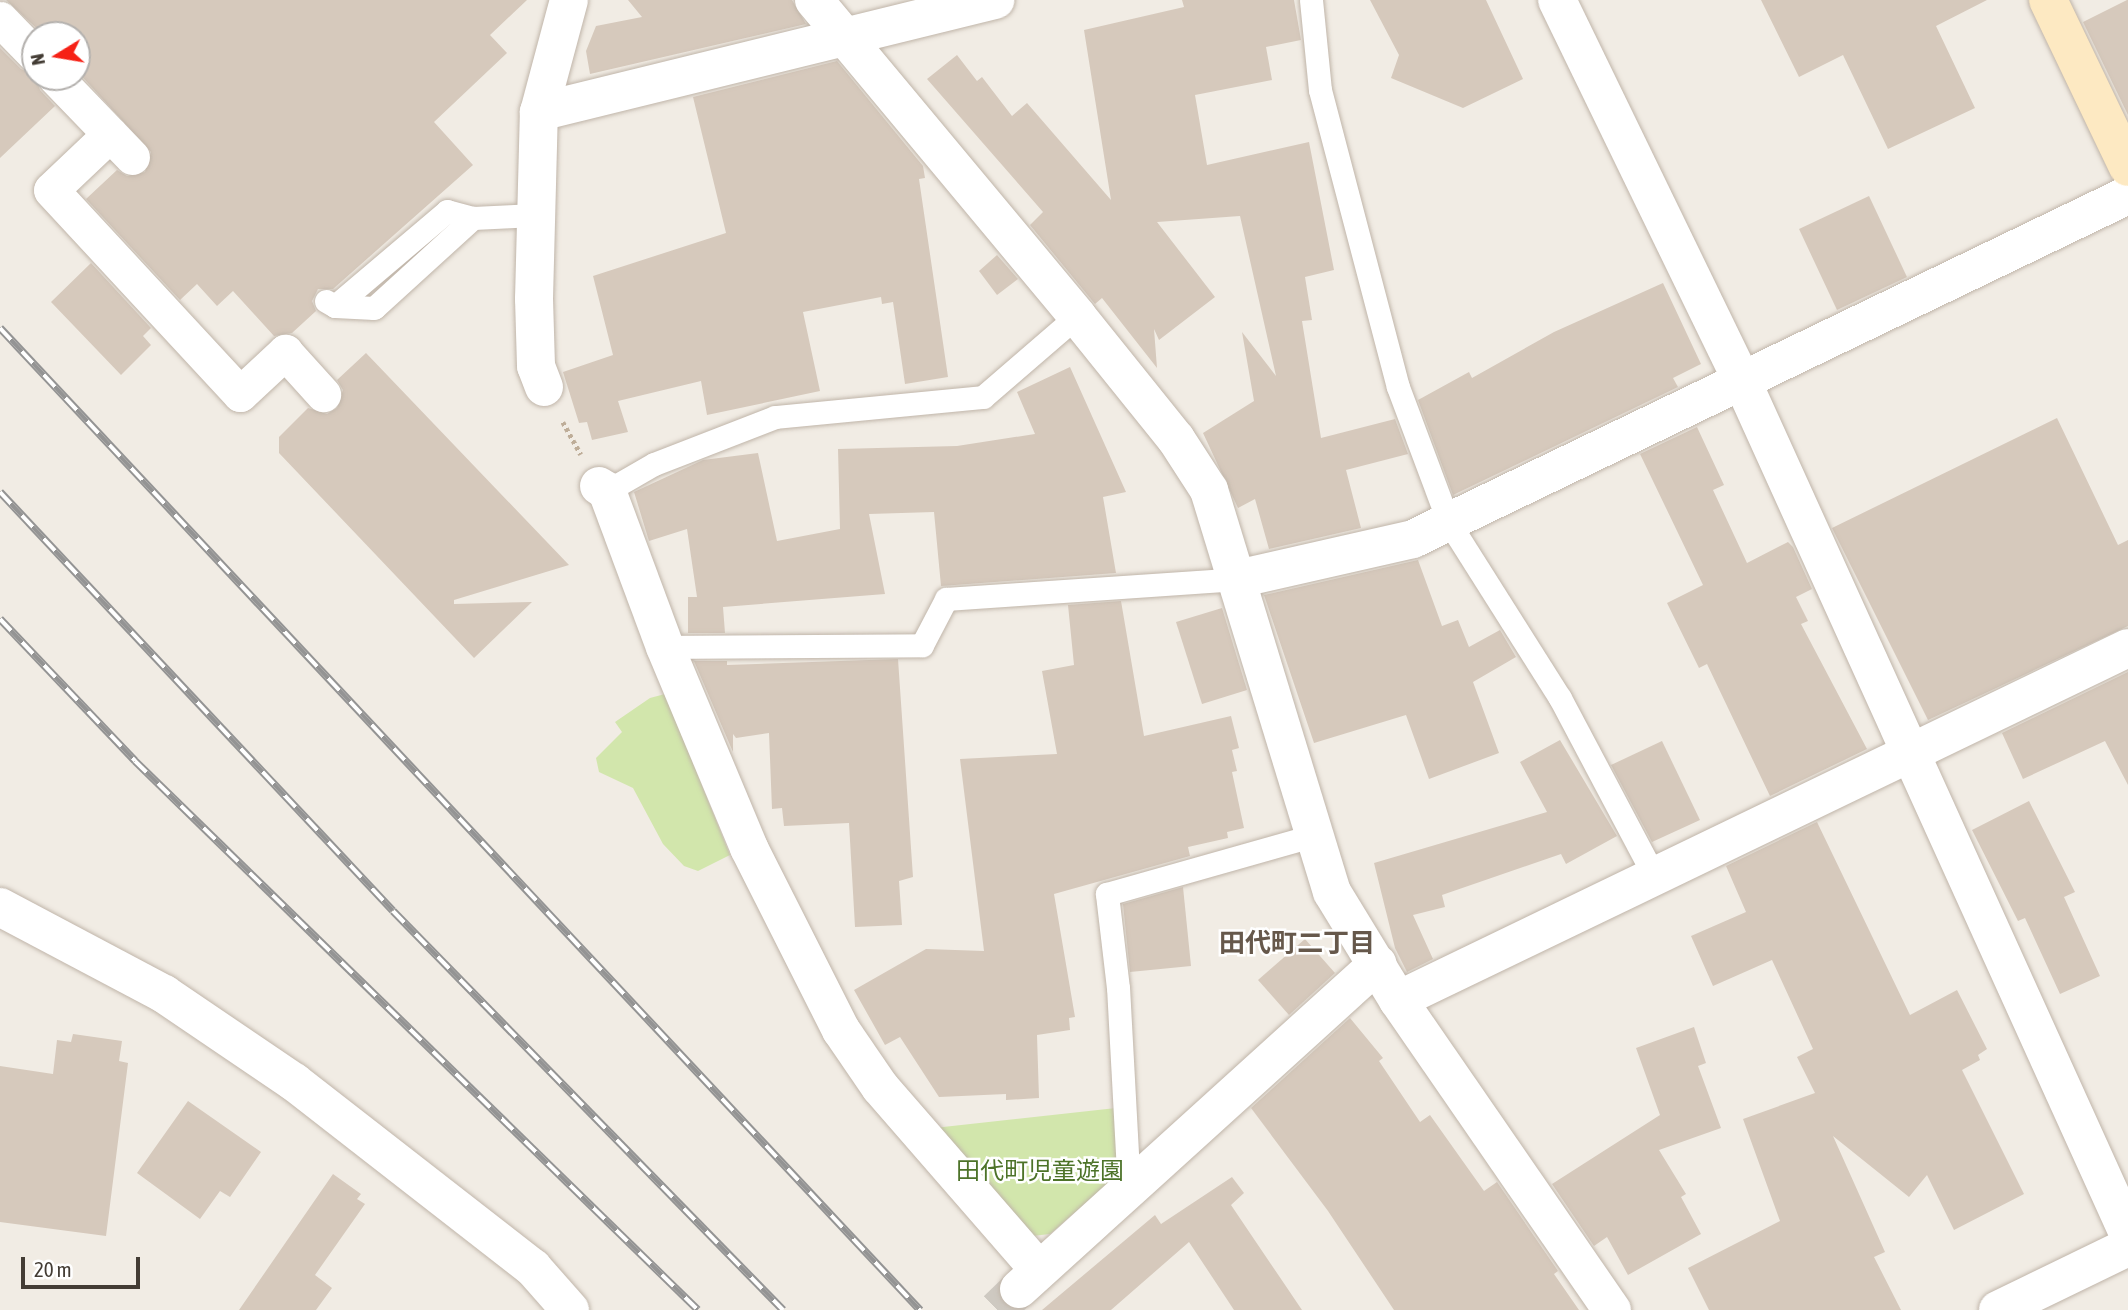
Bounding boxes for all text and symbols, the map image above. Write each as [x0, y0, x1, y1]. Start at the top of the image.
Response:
north arrow [21, 21, 91, 91]
text: N [25, 52, 49, 67]
district label: 田代町二丁目 [1219, 928, 1375, 960]
park label: 田代町児童遊園 [956, 1157, 1124, 1185]
scale bar [24, 1244, 144, 1288]
text: 20 m [34, 1257, 72, 1281]

